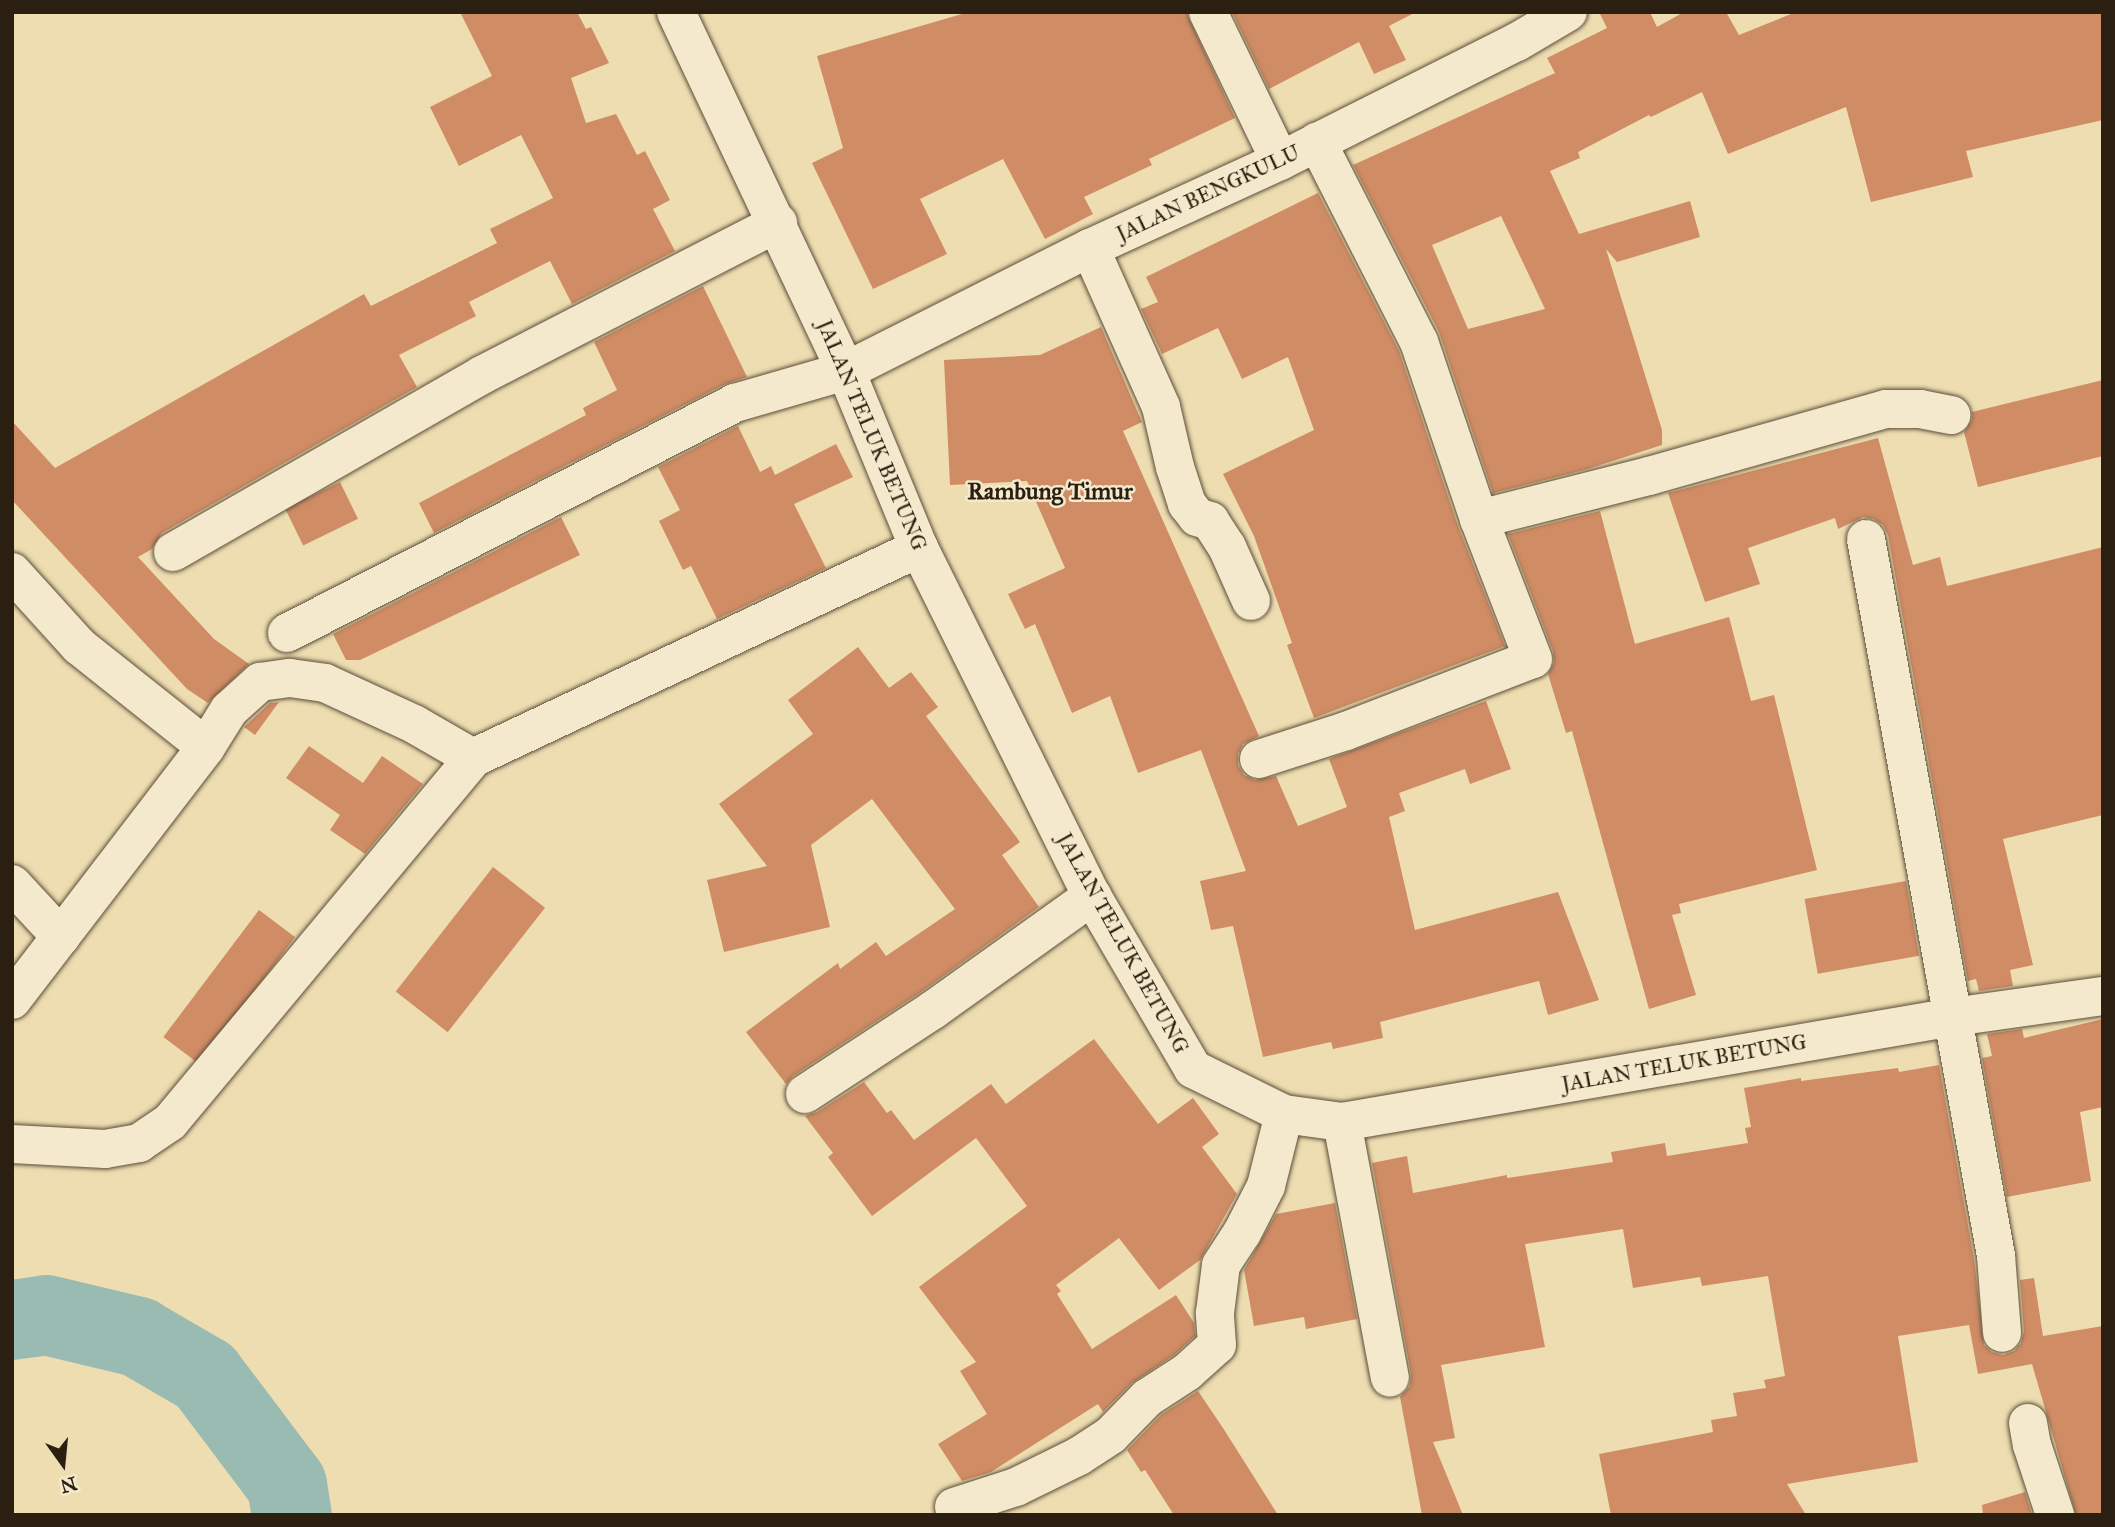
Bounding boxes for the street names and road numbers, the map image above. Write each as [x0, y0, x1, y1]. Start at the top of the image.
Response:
street label: JALAN BENGKULU [1112, 139, 1304, 247]
street label: JALAN TELUK BETUNG [812, 316, 932, 554]
street label: JALAN TELUK BETUNG [1052, 828, 1194, 1058]
street label: JALAN TELUK BETUNG [1560, 1029, 1808, 1097]

